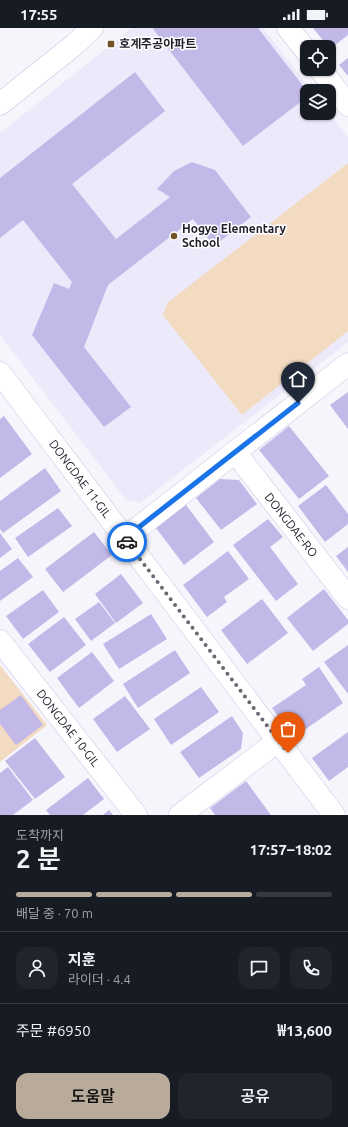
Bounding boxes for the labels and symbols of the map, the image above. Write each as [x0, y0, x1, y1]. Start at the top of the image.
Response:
place label: 호계주공아파트 [119, 37, 196, 50]
marker: 호계주공아파트 [106, 39, 116, 49]
place label: Hogye Elementary School [182, 222, 287, 249]
marker: Hogye Elementary School [169, 231, 179, 241]
pin [281, 362, 315, 403]
street label: DONGDAE 11-GIL [47, 437, 114, 520]
street label: DONGDAE-RO [262, 490, 320, 559]
courier [107, 522, 147, 562]
street label: DONGDAE 10-GIL [34, 687, 102, 769]
pin [271, 712, 305, 753]

